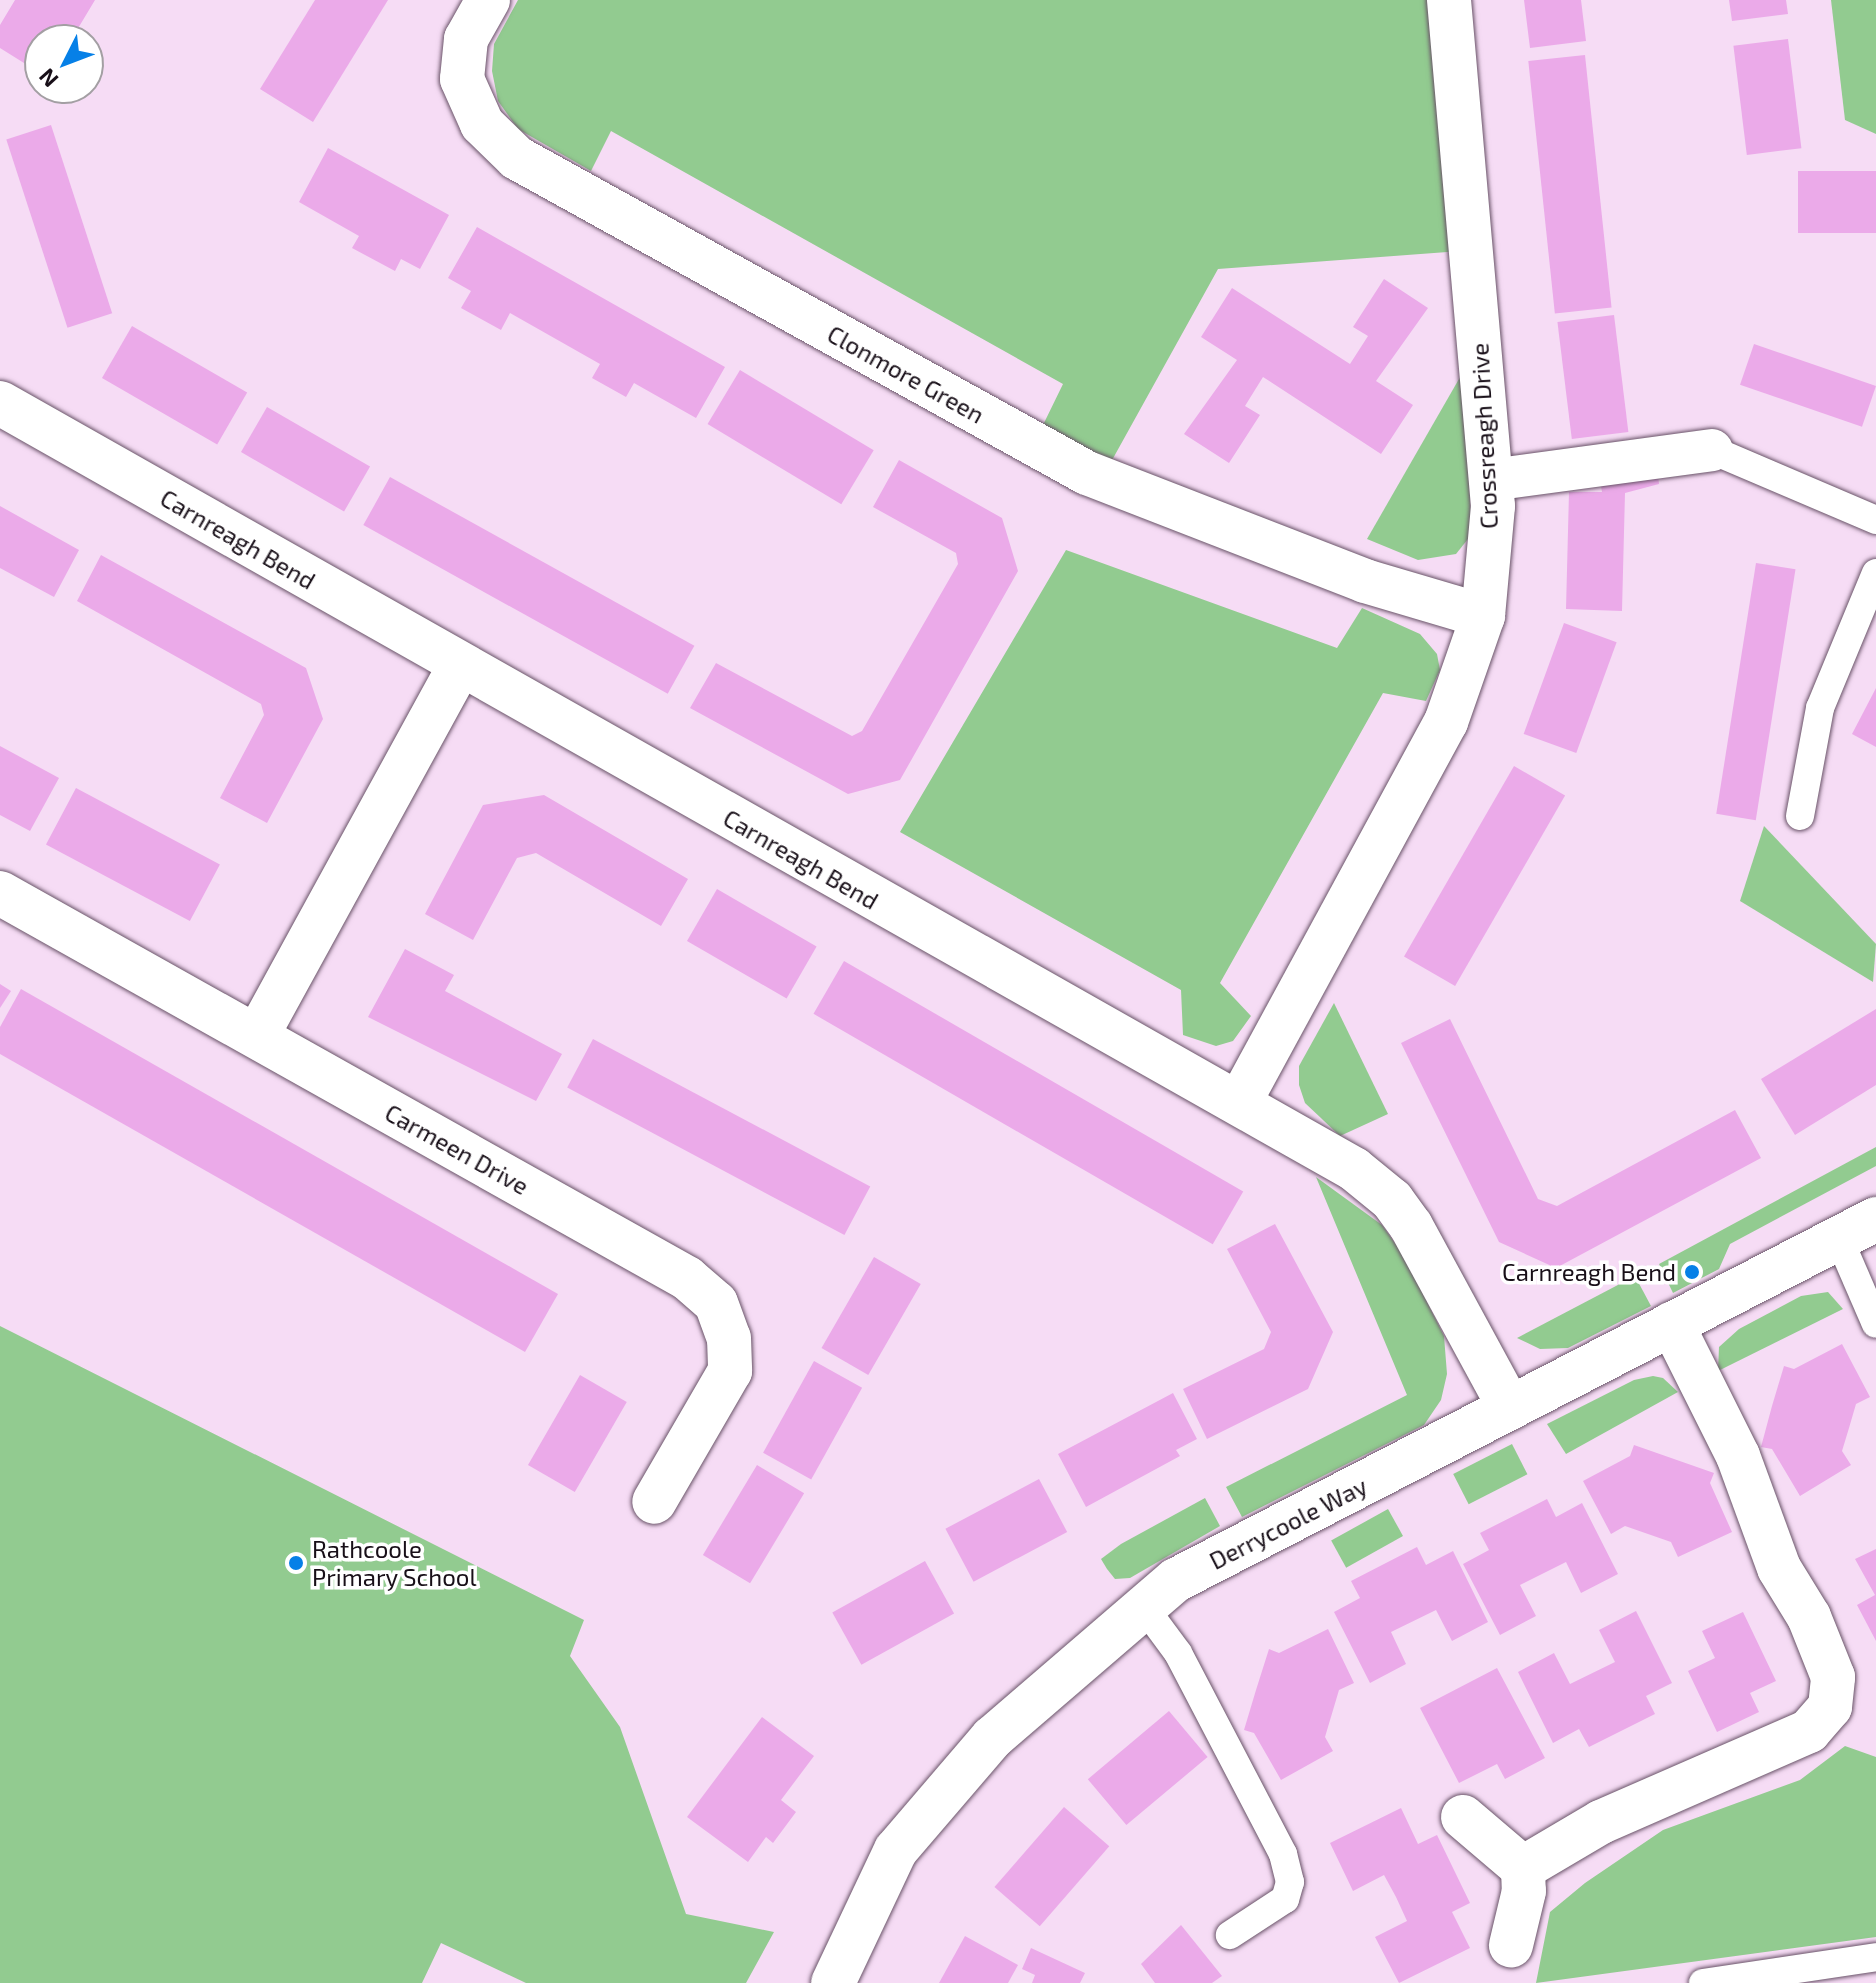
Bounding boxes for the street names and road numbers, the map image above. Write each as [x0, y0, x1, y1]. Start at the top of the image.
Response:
street label: Clonmore Green [823, 319, 989, 429]
street label: Crossreagh Drive [1465, 342, 1503, 530]
street label: Carnreagh Bend [155, 483, 321, 595]
street label: Carnreagh Bend [718, 803, 884, 915]
street label: Carmeen Drive [380, 1098, 534, 1200]
street label: Derrycoole Way [1204, 1471, 1372, 1575]

